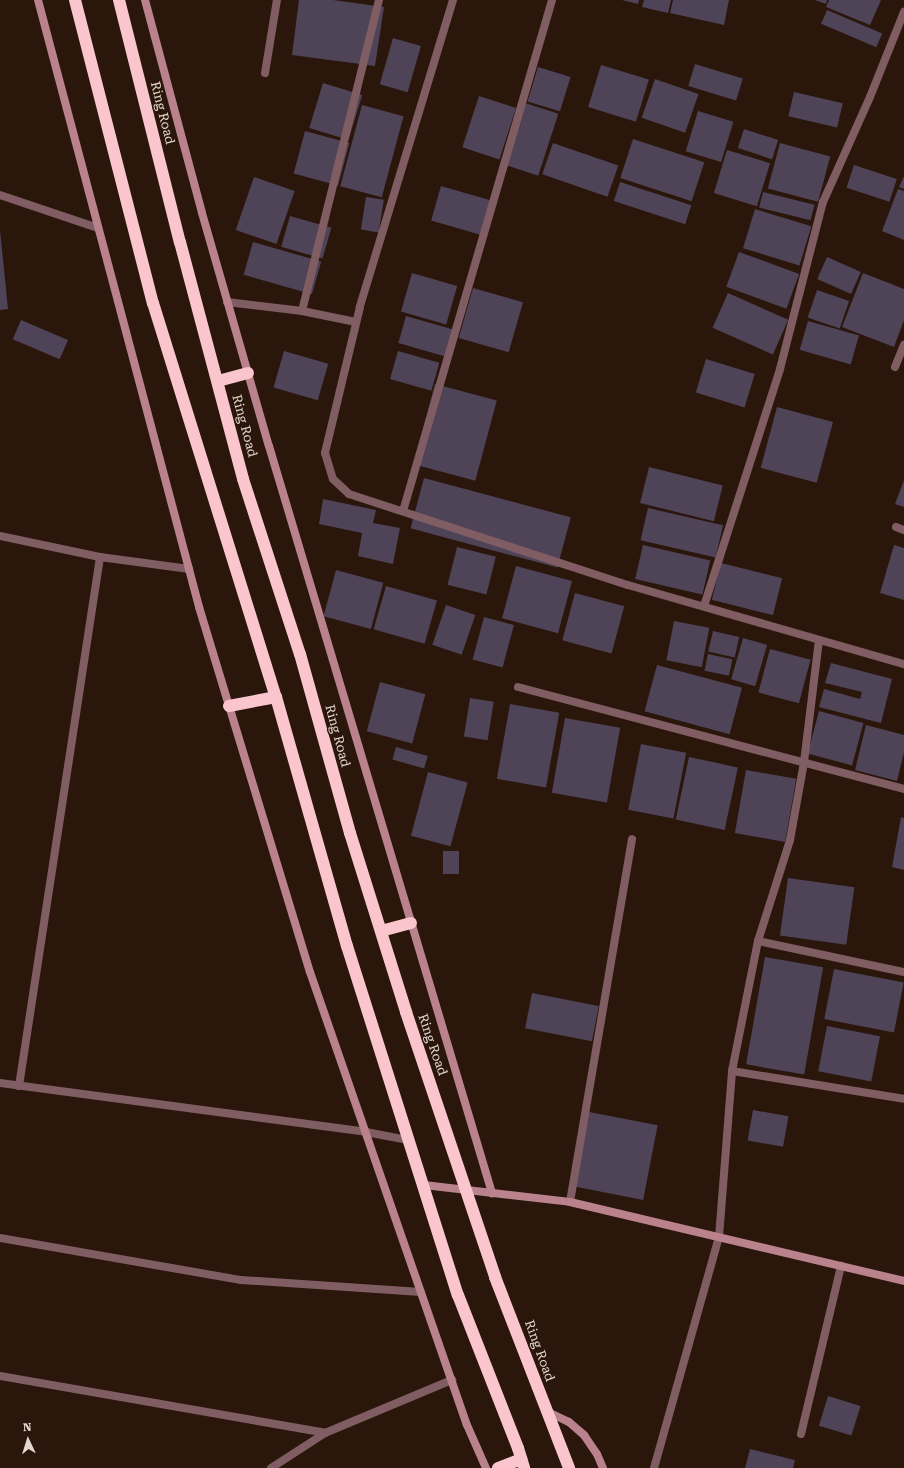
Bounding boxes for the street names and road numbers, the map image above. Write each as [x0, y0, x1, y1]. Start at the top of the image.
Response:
street label: Ring Road [147, 80, 177, 146]
street label: Ring Road [228, 393, 260, 459]
street label: Ring Road [321, 703, 353, 769]
street label: Ring Road [414, 1012, 450, 1078]
street label: Ring Road [521, 1318, 557, 1384]

